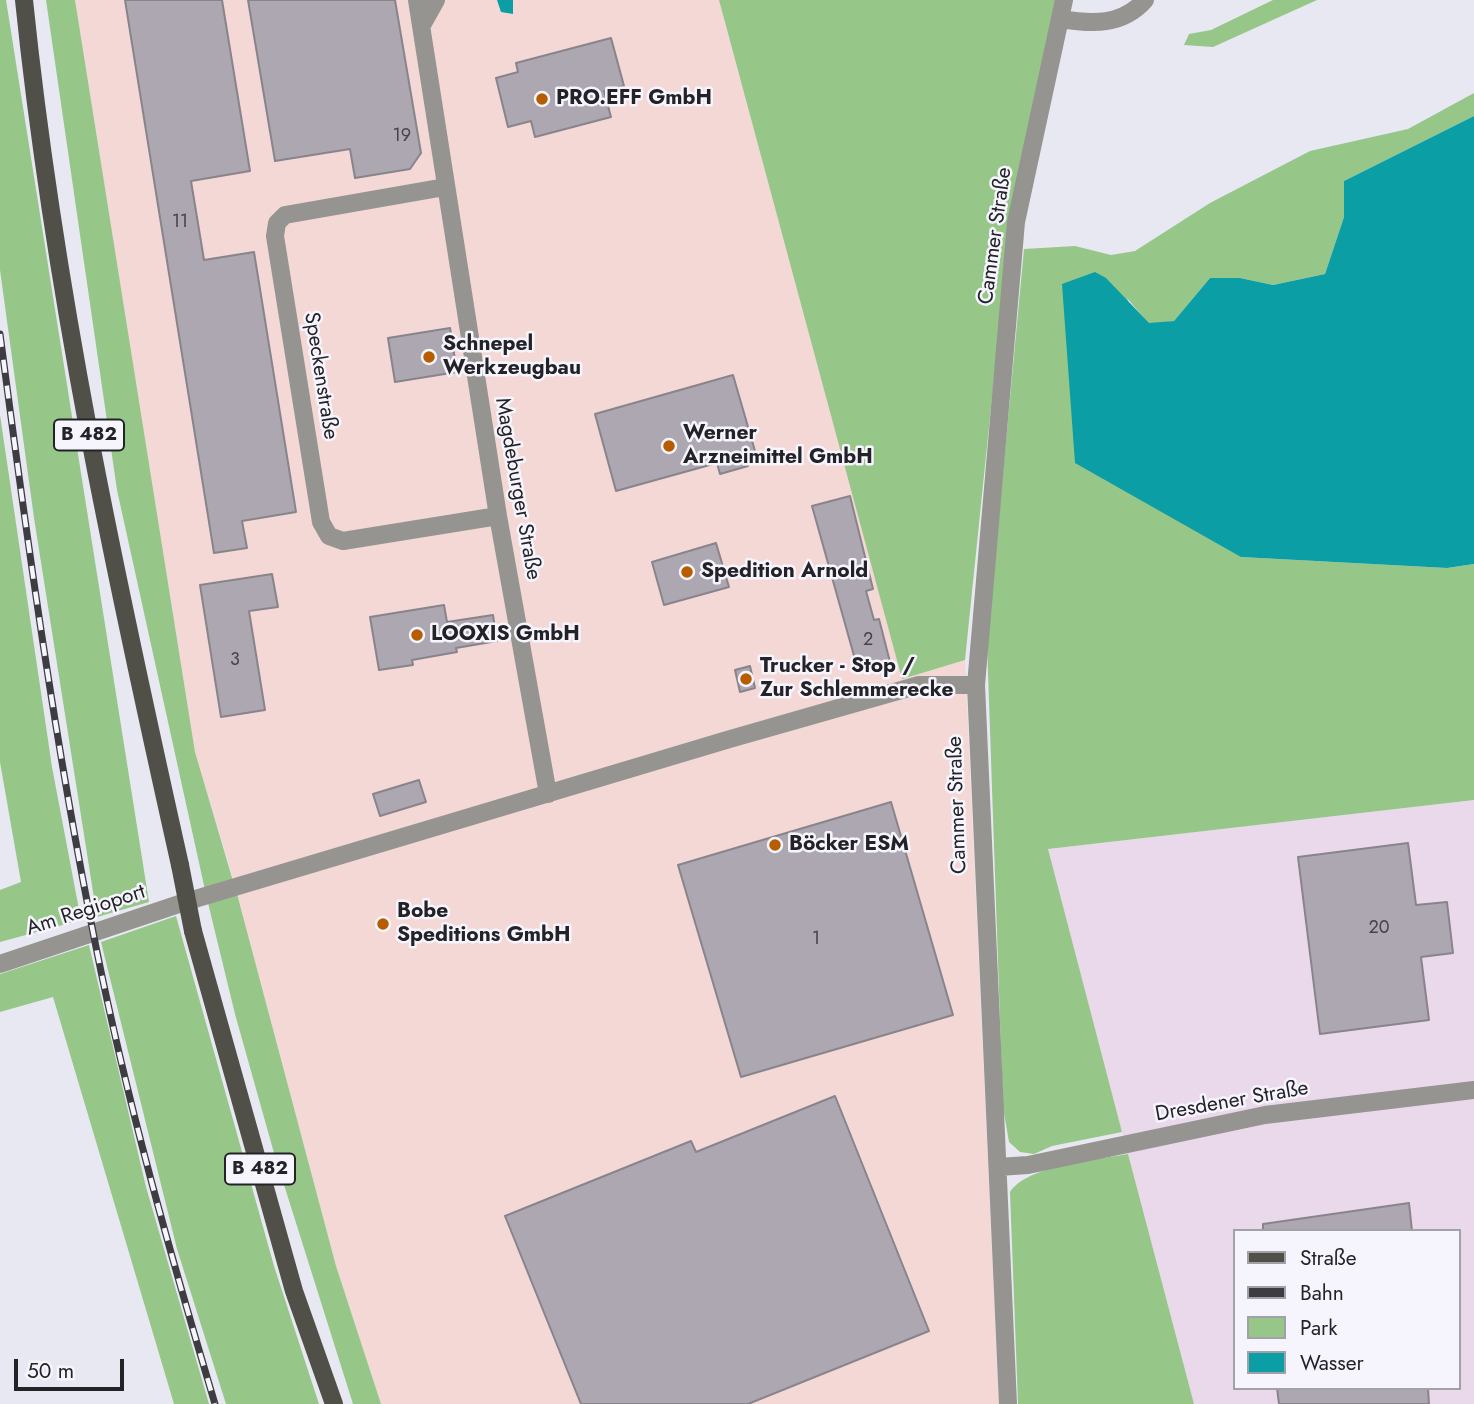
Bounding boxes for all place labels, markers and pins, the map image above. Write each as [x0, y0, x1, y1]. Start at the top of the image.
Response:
place label: PRO.EFF GmbH [556, 86, 712, 112]
marker: PRO.EFF GmbH [534, 91, 550, 107]
place label: Schnepel Werkzeugbau [443, 332, 581, 382]
marker: Schnepel Werkzeugbau [421, 349, 437, 365]
place label: Werner Arzneimittel GmbH [683, 421, 873, 471]
marker: Werner Arzneimittel GmbH [661, 438, 677, 454]
place label: Spedition Arnold [701, 559, 868, 585]
marker: Spedition Arnold [679, 564, 695, 580]
place label: LOOXIS GmbH [431, 622, 580, 648]
marker: LOOXIS GmbH [409, 627, 425, 643]
place label: Trucker - Stop / Zur Schlemmerecke [760, 654, 954, 704]
marker: Trucker - Stop / Zur Schlemmerecke [738, 671, 754, 687]
place label: Böcker ESM [789, 832, 909, 858]
marker: Böcker ESM [767, 837, 783, 853]
place label: Bobe Speditions GmbH [397, 899, 570, 949]
marker: Bobe Speditions GmbH [375, 916, 391, 932]

